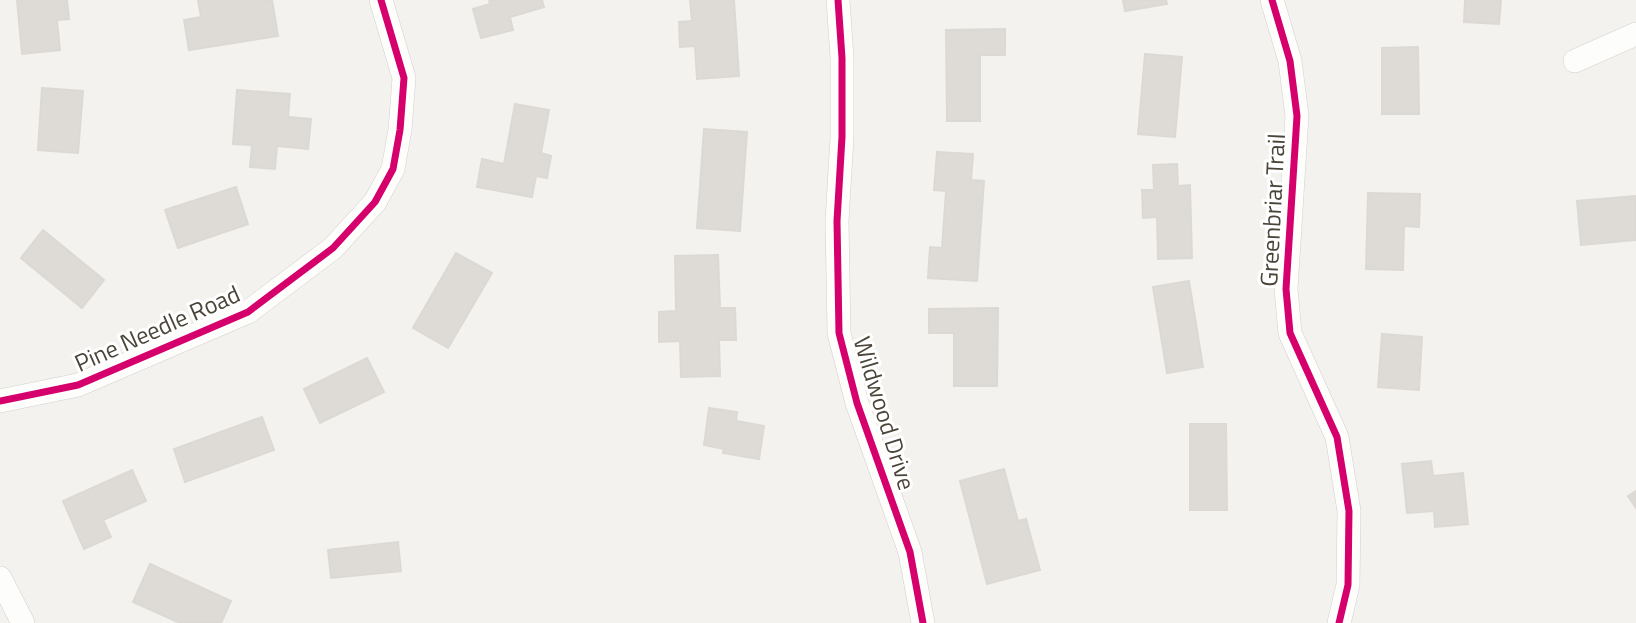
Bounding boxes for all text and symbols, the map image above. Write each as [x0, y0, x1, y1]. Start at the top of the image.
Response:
street label: Greenbriar Trail [1250, 132, 1294, 288]
street label: Pine Needle Road [68, 275, 246, 381]
street label: Wildwood Drive [845, 332, 925, 494]

